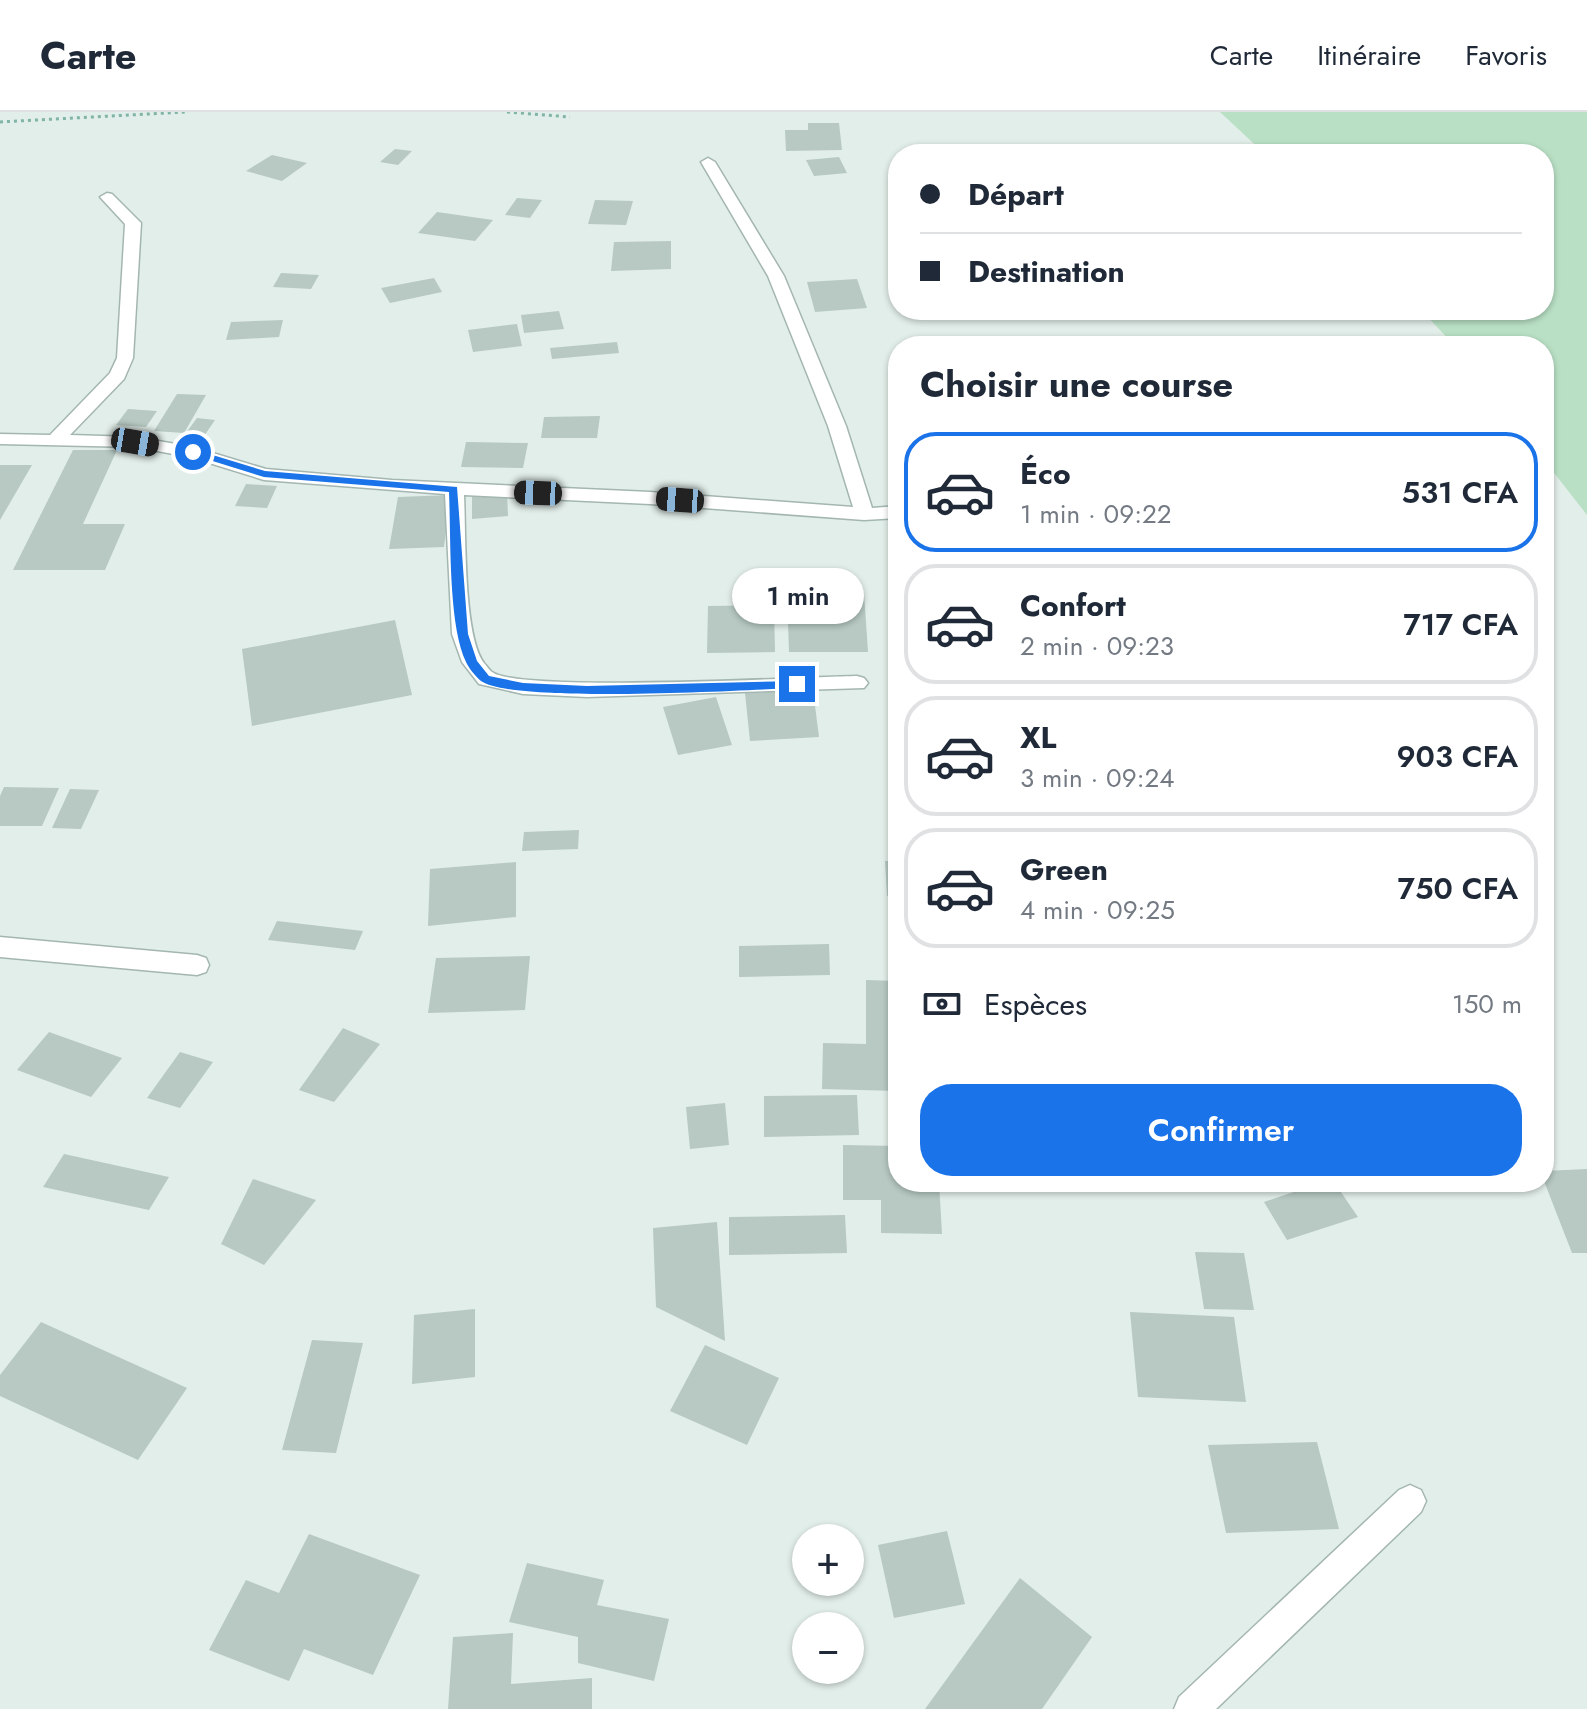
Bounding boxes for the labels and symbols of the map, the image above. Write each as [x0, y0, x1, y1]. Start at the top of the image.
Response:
car [109, 426, 161, 458]
route start [175, 434, 211, 470]
car [514, 480, 562, 506]
car [655, 486, 705, 514]
callout: 1 min [731, 568, 863, 624]
route end [779, 666, 815, 702]

